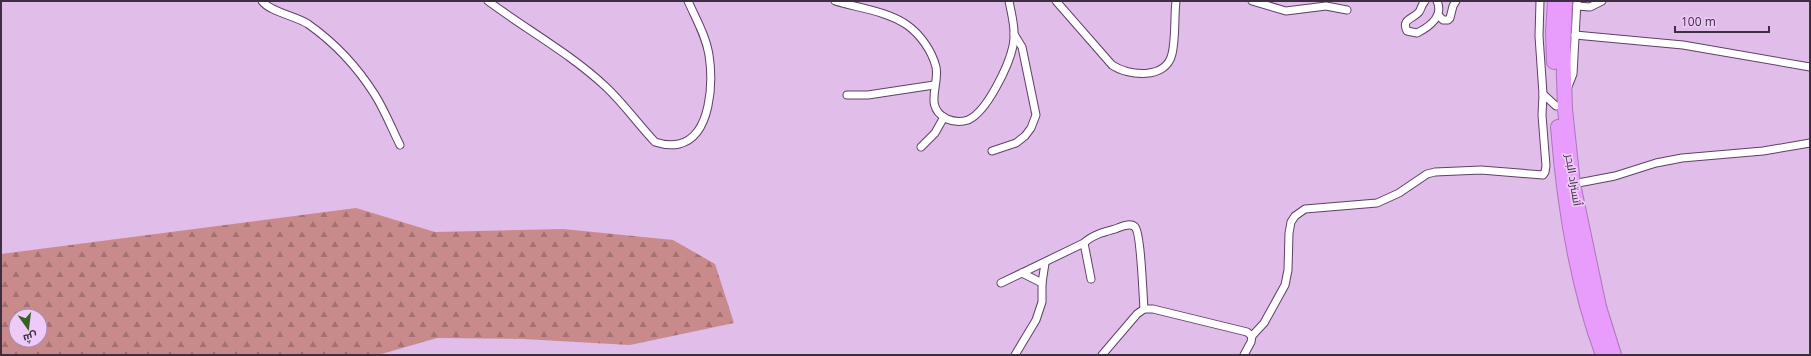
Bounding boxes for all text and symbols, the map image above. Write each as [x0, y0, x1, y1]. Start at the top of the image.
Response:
scale bar [1675, 8, 1769, 34]
text: 100 m [1681, 13, 1716, 30]
street label: أتستراد البحر [1562, 152, 1585, 207]
north arrow [8, 308, 48, 348]
text: ش [22, 329, 39, 347]

